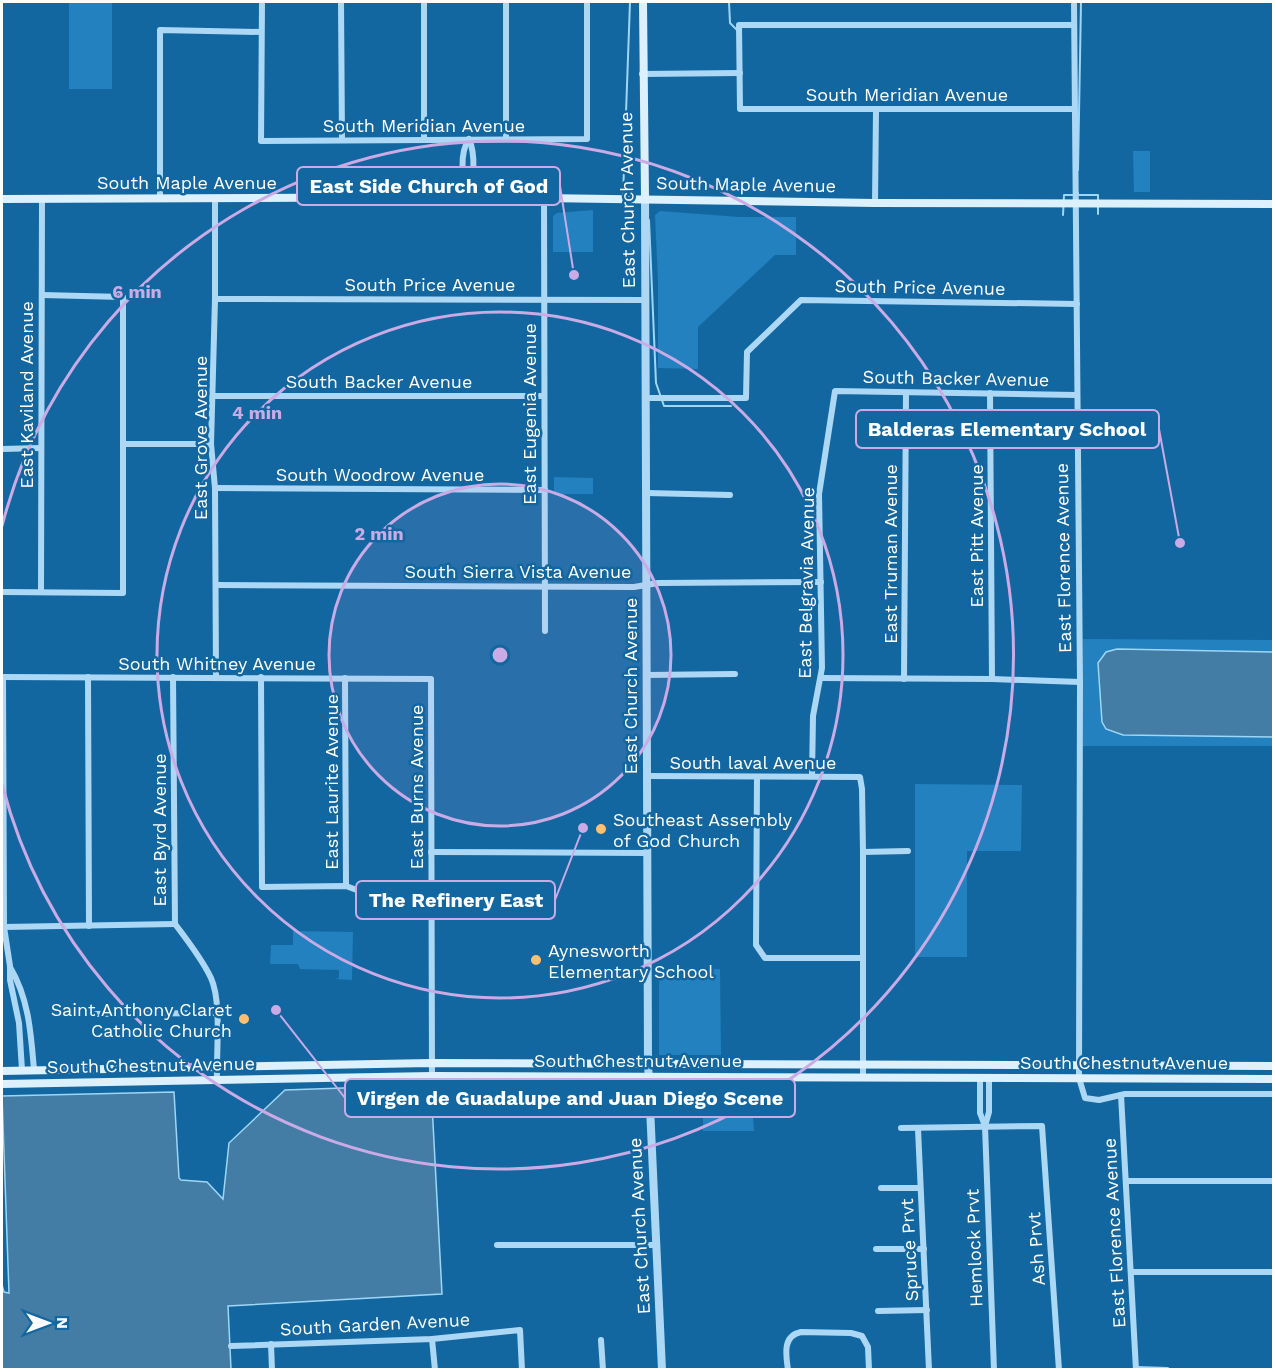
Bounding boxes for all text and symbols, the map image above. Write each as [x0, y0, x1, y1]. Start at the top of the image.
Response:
street label: South Meridian Avenue [806, 84, 1008, 105]
street label: East Church Avenue [615, 111, 639, 289]
street label: South Meridian Avenue [323, 115, 525, 136]
callout: East Side Church of God [297, 167, 560, 205]
street label: South Maple Avenue [97, 172, 277, 193]
street label: South Maple Avenue [656, 172, 836, 196]
text: East Side Church of God [310, 174, 548, 198]
street label: South Price Avenue [345, 274, 515, 295]
street label: South Price Avenue [834, 275, 1006, 299]
text: 6 min [112, 281, 162, 302]
street label: East Kaviland Avenue [16, 301, 37, 489]
street label: East Eugenia Avenue [519, 323, 540, 505]
street label: East Grove Avenue [190, 356, 211, 520]
street label: South Backer Avenue [863, 366, 1049, 390]
street label: South Backer Avenue [286, 371, 472, 392]
text: 4 min [232, 402, 282, 423]
callout: Balderas Elementary School [856, 410, 1159, 448]
text: Balderas Elementary School [868, 417, 1147, 441]
street label: East Florence Avenue [1051, 463, 1075, 653]
street label: South Woodrow Avenue [276, 464, 484, 485]
street label: East Truman Avenue [880, 464, 901, 644]
street label: East Pitt Avenue [966, 464, 987, 608]
street label: East Belgravia Avenue [794, 487, 818, 679]
text: 2 min [354, 523, 404, 544]
street label: South Sierra Vista Avenue [405, 561, 631, 582]
street label: East Church Avenue [620, 598, 641, 774]
centre of rings [490, 645, 510, 665]
street label: South Whitney Avenue [118, 653, 316, 674]
street label: East Laurite Avenue [321, 694, 342, 870]
street label: East Burns Avenue [406, 705, 427, 869]
street label: South laval Avenue [670, 752, 836, 773]
street label: East Byrd Avenue [149, 753, 170, 907]
place label: Southeast Assembly of God Church [613, 809, 793, 851]
marker: Southeast Assembly of God Church [594, 822, 608, 836]
callout: The Refinery East [356, 881, 555, 919]
text: The Refinery East [369, 888, 544, 912]
place label: Aynesworth Elementary School [548, 940, 714, 982]
marker: Aynesworth Elementary School [529, 953, 543, 967]
place label: Saint Anthony Claret Catholic Church [51, 999, 232, 1041]
marker: Saint Anthony Claret Catholic Church [237, 1012, 251, 1026]
street label: South Chestnut Avenue [534, 1050, 742, 1071]
street label: South Chestnut Avenue [1020, 1052, 1228, 1073]
street label: South Chestnut Avenue [47, 1053, 255, 1077]
callout: Virgen de Guadalupe and Juan Diego Scene [345, 1079, 795, 1117]
text: Virgen de Guadalupe and Juan Diego Scene [357, 1086, 783, 1110]
street label: East Church Avenue [624, 1137, 654, 1315]
street label: East Florence Avenue [1099, 1137, 1129, 1329]
street label: Hemlock Prvt [961, 1188, 987, 1307]
street label: Spruce Prvt [896, 1198, 922, 1302]
street label: Ash Prvt [1023, 1211, 1049, 1287]
north arrow [18, 1293, 78, 1353]
street label: South Garden Avenue [279, 1309, 471, 1339]
text: N [53, 1317, 72, 1329]

